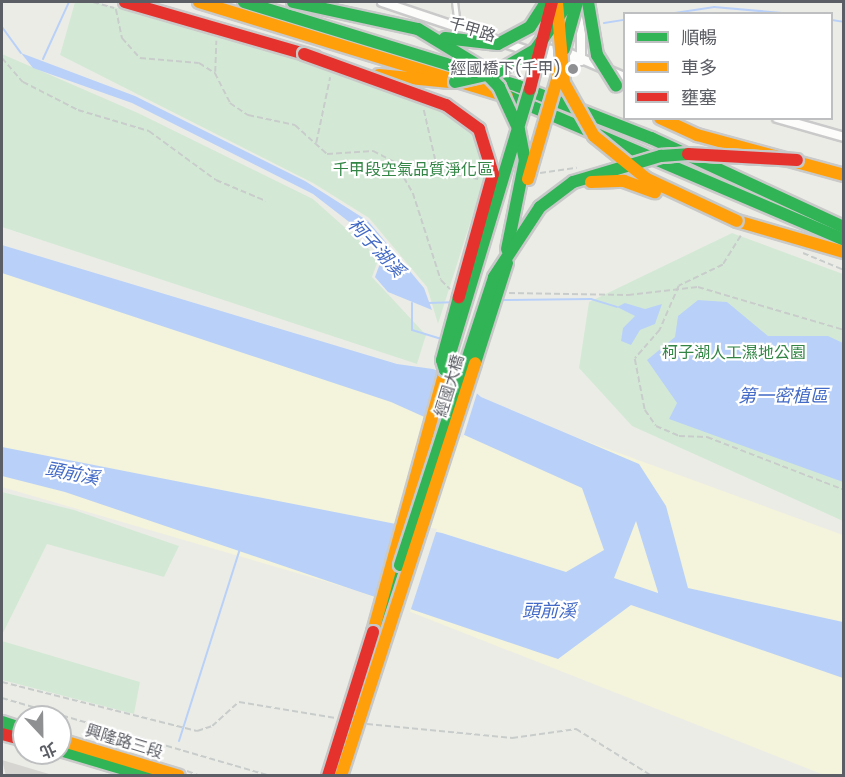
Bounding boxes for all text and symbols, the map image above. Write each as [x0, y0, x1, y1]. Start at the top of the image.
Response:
legend [623, 12, 833, 120]
street label: 千甲路 [446, 14, 498, 46]
text: 順暢 [681, 25, 717, 50]
text: 車多 [681, 55, 717, 80]
place label: 經國橋下(千甲) [450, 59, 561, 79]
marker: 經國橋下(千甲) [566, 62, 580, 76]
text: 壅塞 [681, 85, 717, 110]
park label: 千甲段空氣品質淨化區 [333, 160, 493, 180]
water label: 柯子湖溪 [344, 214, 408, 282]
park label: 柯子湖人工濕地公園 [662, 343, 806, 363]
street label: 經國大橋 [431, 353, 469, 419]
water label: 第一密植區 [738, 385, 828, 407]
water label: 頭前溪 [43, 458, 101, 490]
water label: 頭前溪 [522, 600, 576, 622]
north arrow [12, 705, 72, 765]
street label: 興隆路三段 [83, 721, 165, 763]
text: 北 [36, 737, 60, 764]

